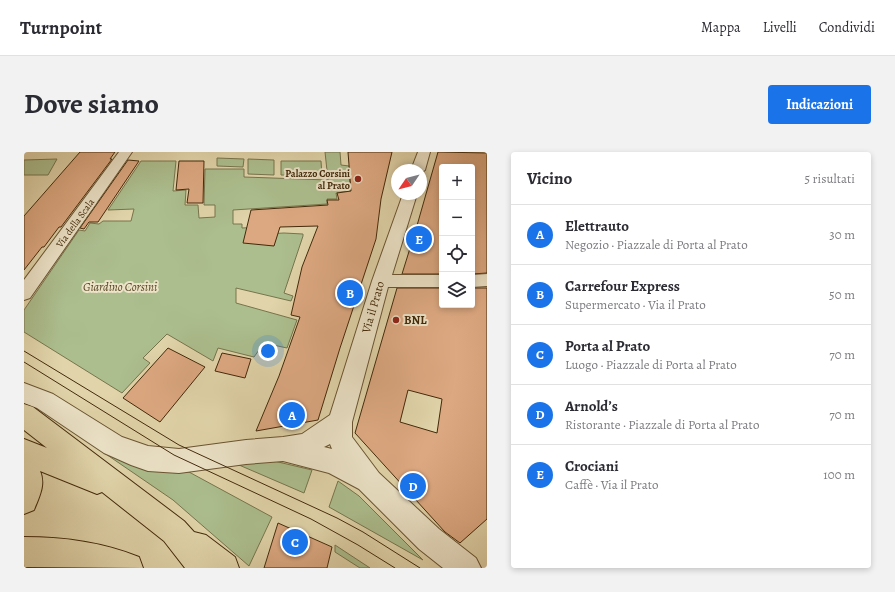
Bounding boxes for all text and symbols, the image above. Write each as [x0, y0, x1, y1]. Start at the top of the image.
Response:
text: Turnpoint [20, 15, 102, 41]
text: Mappa [701, 18, 741, 37]
text: Livelli [763, 18, 797, 37]
text: Condividi [819, 18, 875, 37]
text: Dove siamo [24, 85, 159, 123]
button: Indicazioni [768, 85, 871, 124]
north arrow [391, 164, 427, 200]
map controls [439, 164, 475, 308]
button: + [439, 164, 475, 200]
place label: Palazzo Corsini al Prato [285, 167, 350, 192]
text: Vicino [527, 167, 572, 190]
text: 5 risultati [804, 170, 855, 187]
marker: Palazzo Corsini al Prato [353, 174, 363, 184]
street label: Via della Scala [52, 196, 97, 251]
button: − [439, 200, 475, 236]
text: Elettrauto [565, 216, 629, 236]
pin: E [406, 224, 432, 254]
text: A [536, 226, 544, 243]
text: 30 m [829, 226, 855, 243]
button: locate [439, 236, 475, 272]
text: Negozio · Piazzale di Porta al Prato [565, 236, 748, 253]
button: layers [439, 272, 475, 308]
text: Carrefour Express [565, 276, 680, 296]
pin: B [337, 278, 363, 308]
park label: Giardino Corsini [83, 279, 157, 295]
street label: Via il Prato [358, 279, 388, 336]
text: B [536, 286, 544, 303]
text: 50 m [829, 286, 855, 303]
text: Supermercato · Via il Prato [565, 296, 706, 313]
place label: BNL [404, 312, 427, 328]
marker: BNL [391, 315, 401, 325]
text: Porta al Prato [565, 336, 650, 356]
your location [258, 341, 278, 361]
text: C [536, 346, 544, 363]
text: 70 m [829, 346, 855, 363]
text: Luogo · Piazzale di Porta al Prato [565, 356, 737, 373]
text: Arnold’s [565, 396, 618, 416]
pin: A [279, 400, 305, 430]
text: D [535, 406, 545, 423]
text: 70 m [829, 406, 855, 423]
text: Ristorante · Piazzale di Porta al Prato [565, 416, 759, 433]
text: Crociani [565, 456, 619, 476]
text: E [536, 466, 544, 483]
text: 100 m [823, 466, 855, 483]
pin: D [400, 471, 426, 501]
text: Caffè · Via il Prato [565, 476, 659, 493]
pin: C [282, 527, 308, 557]

